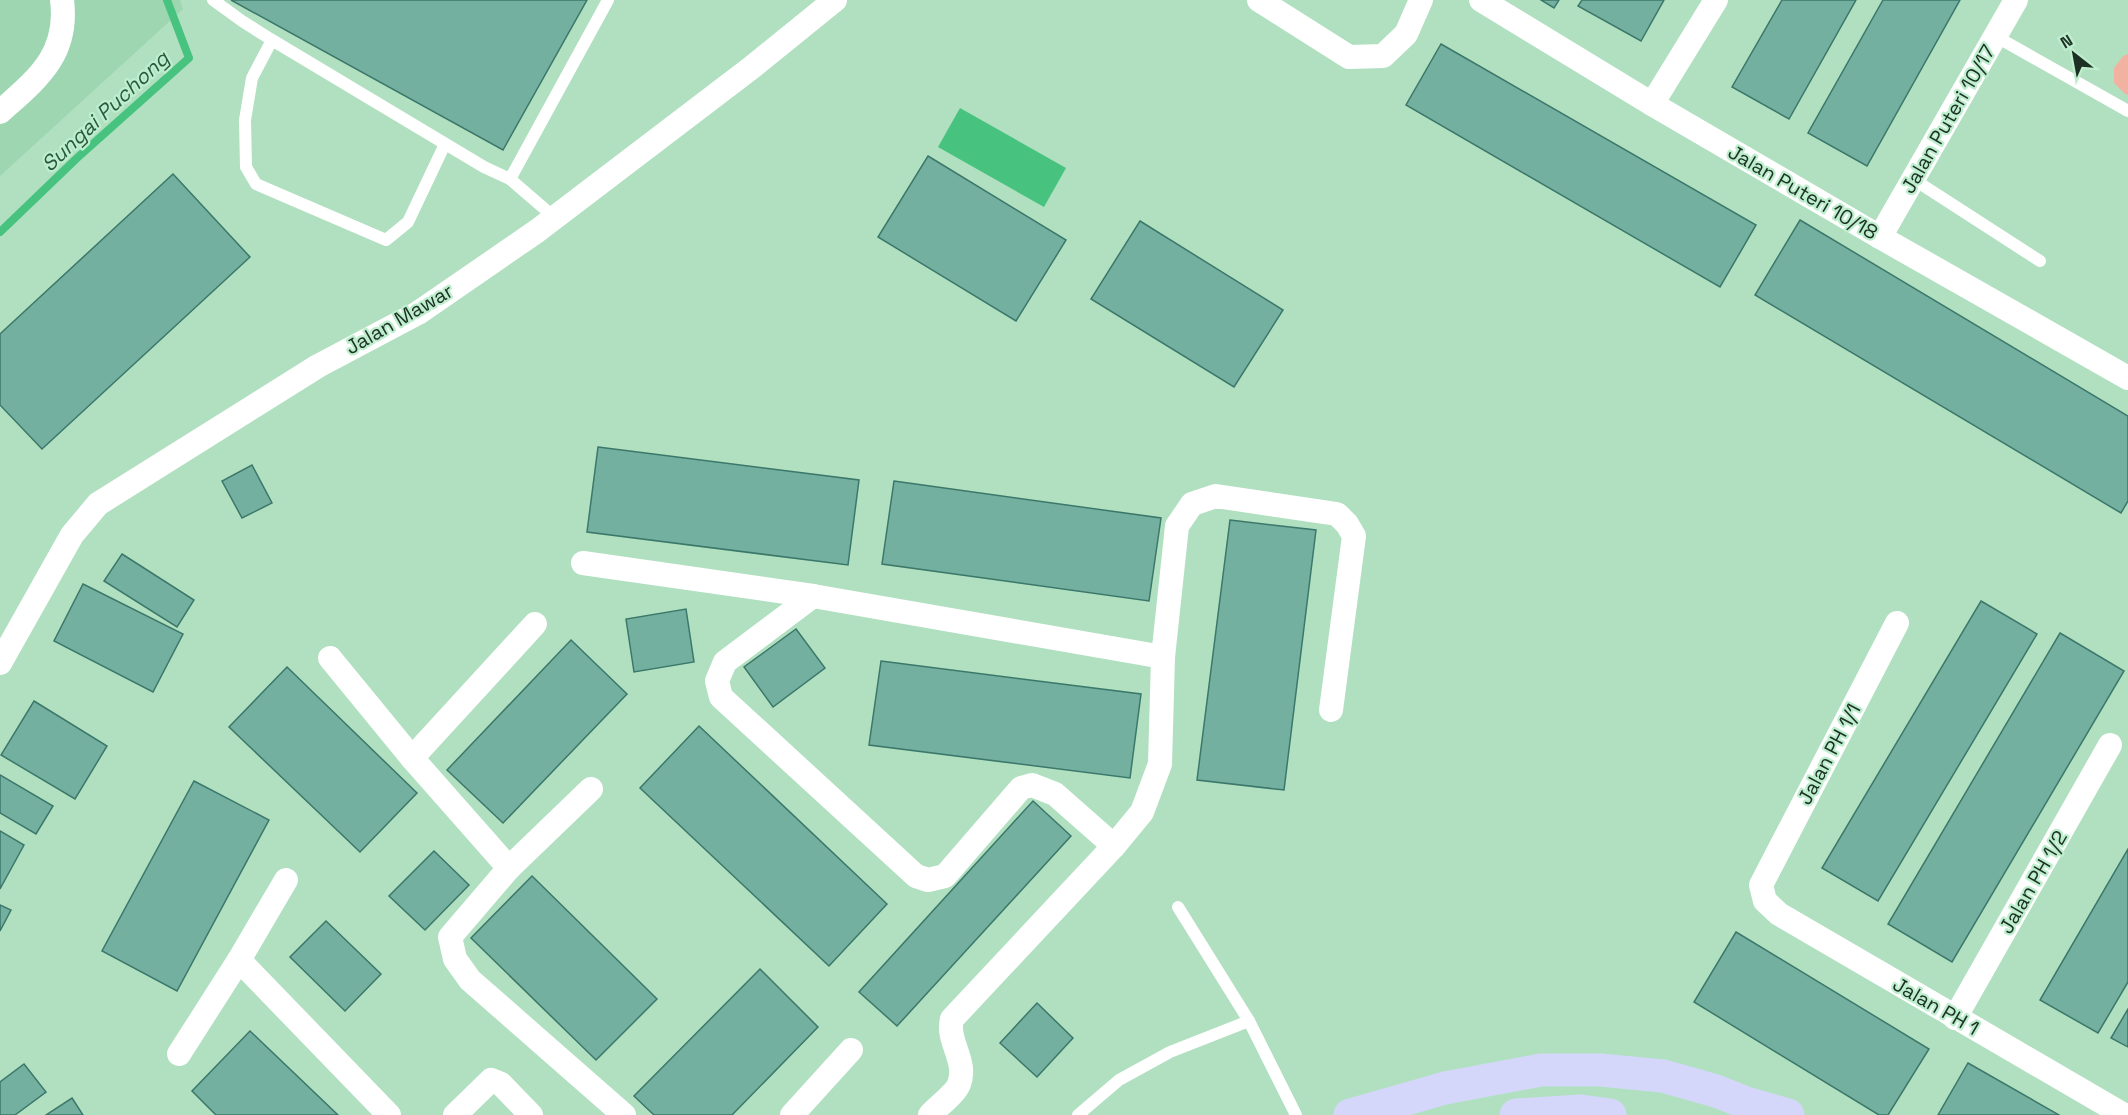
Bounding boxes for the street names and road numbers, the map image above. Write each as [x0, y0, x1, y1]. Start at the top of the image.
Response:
street label: Jalan Puteri 10/17 [1895, 40, 2001, 198]
street label: Jalan Puteri 10/18 [1723, 139, 1883, 245]
street label: Jalan Mawar [340, 278, 458, 360]
street label: Jalan PH 1/1 [1791, 699, 1867, 809]
street label: Jalan PH 1/2 [1993, 826, 2073, 938]
street label: Jalan PH 1 [1888, 971, 1984, 1041]

